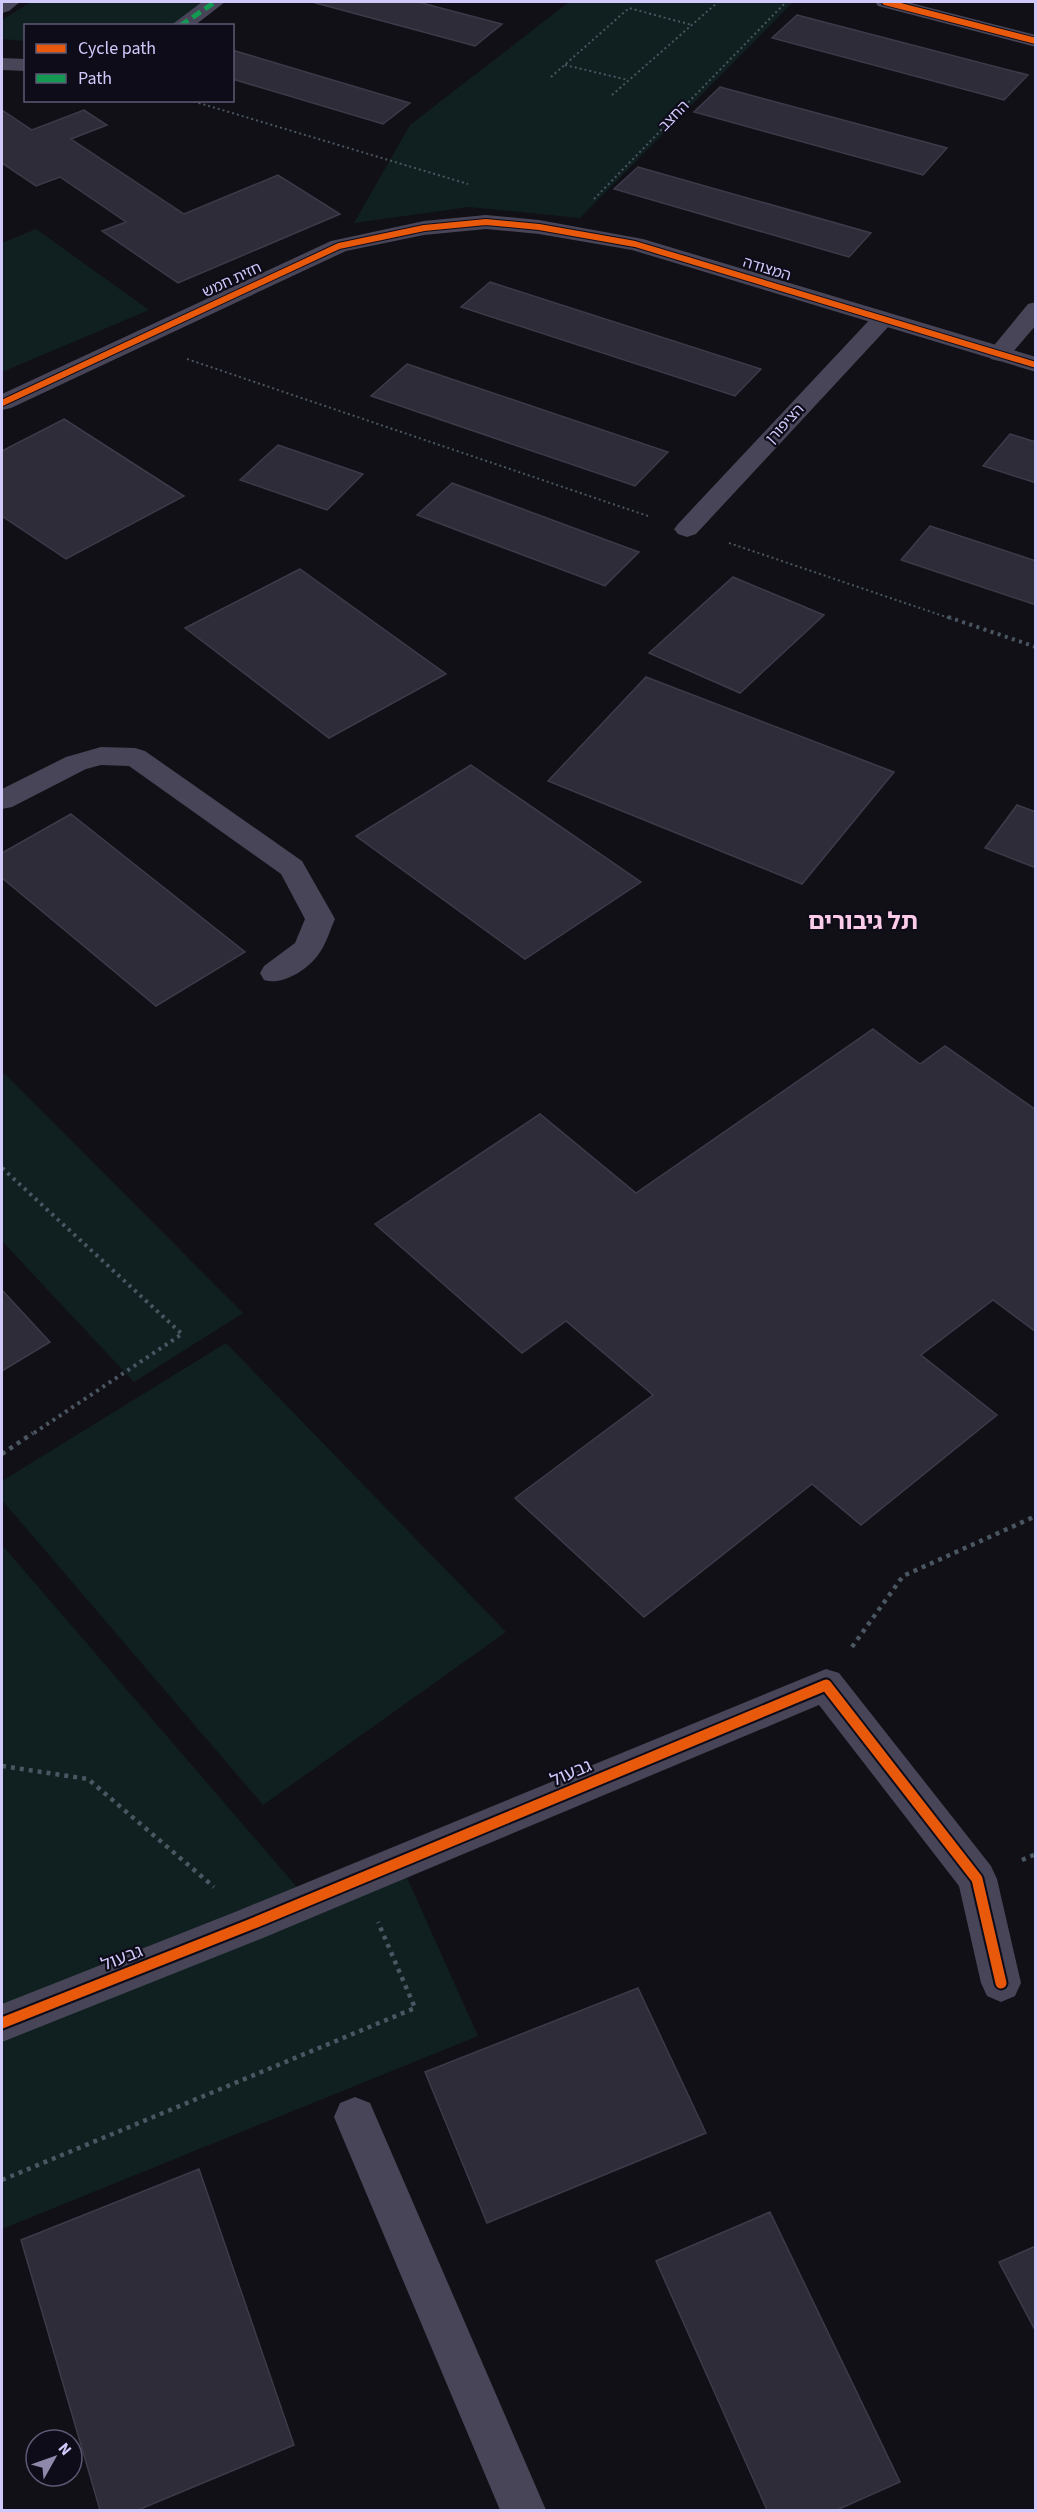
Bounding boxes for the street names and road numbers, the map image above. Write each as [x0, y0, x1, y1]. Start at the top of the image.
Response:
street label: החצב [654, 96, 694, 136]
street label: המצודה [740, 252, 794, 286]
street label: חזית חמש [199, 257, 265, 303]
street label: הציפורן [761, 399, 809, 449]
street label: גבעול [547, 1753, 596, 1793]
street label: גבעול [98, 1939, 147, 1977]

